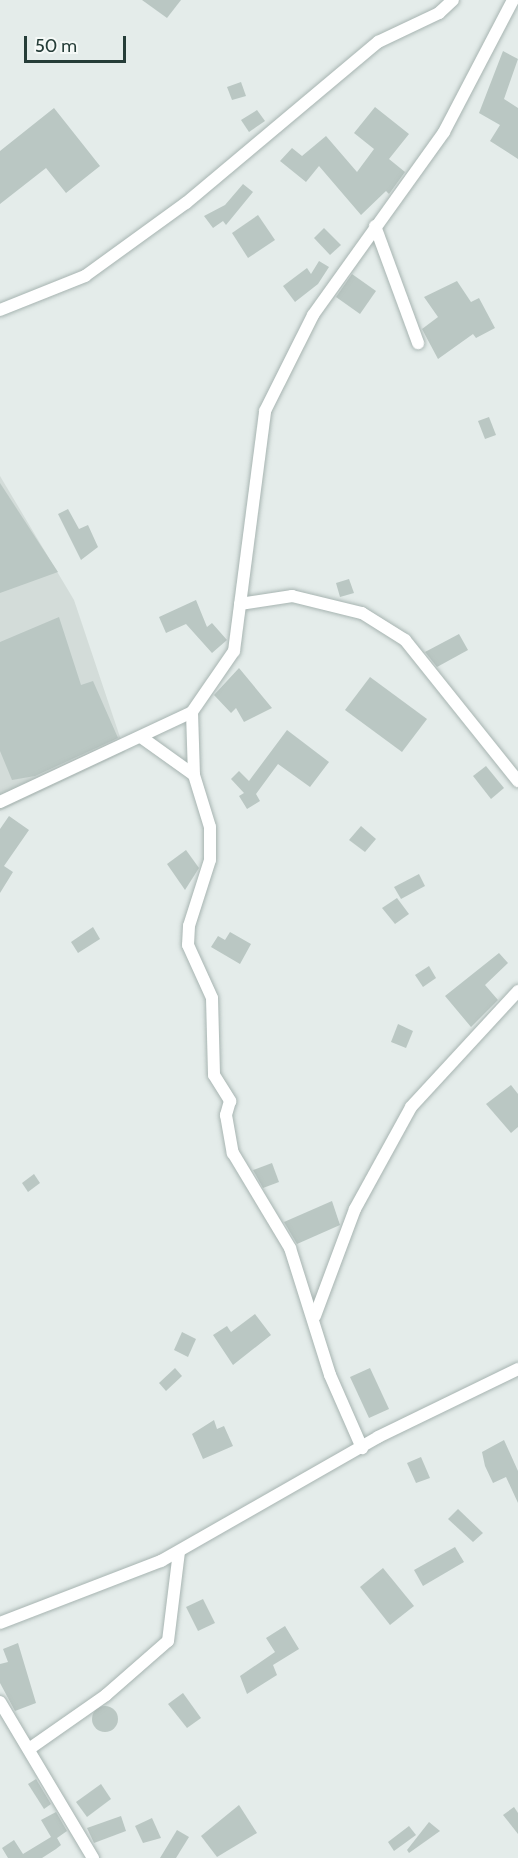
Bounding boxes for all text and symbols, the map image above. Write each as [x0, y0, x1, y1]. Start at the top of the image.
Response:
scale bar [27, 24, 129, 62]
text: 50 m [35, 35, 77, 57]

